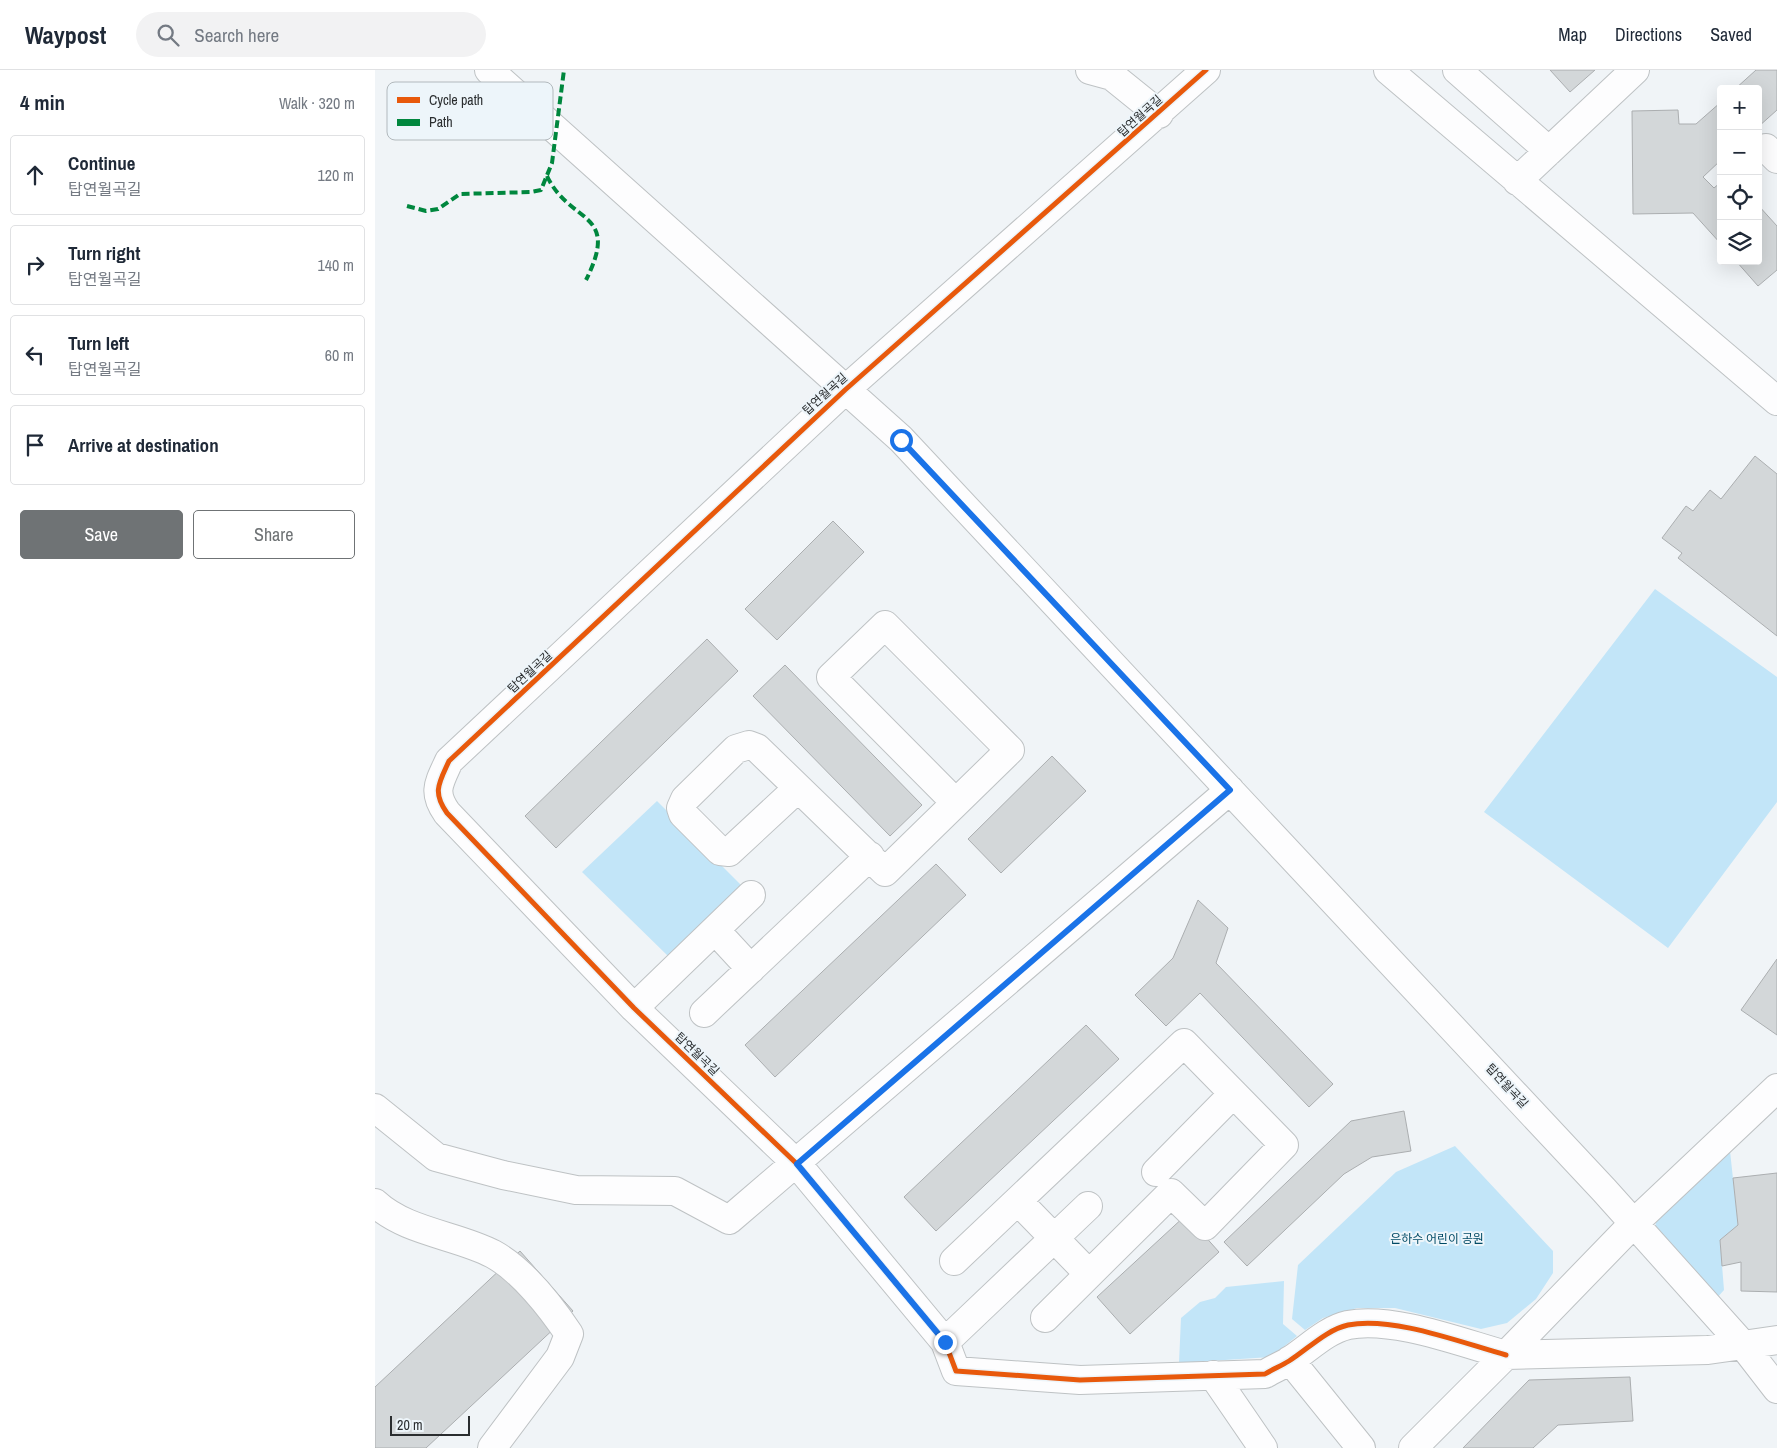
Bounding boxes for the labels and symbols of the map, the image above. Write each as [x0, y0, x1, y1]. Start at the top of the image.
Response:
legend [387, 82, 553, 140]
text: Cycle path [429, 91, 483, 109]
street label: 탑연월곡길 [1114, 92, 1166, 140]
text: Path [429, 113, 453, 131]
street label: 탑연월곡길 [799, 370, 851, 418]
route start [890, 429, 913, 452]
street label: 탑연월곡길 [504, 647, 556, 697]
street label: 탑연월곡길 [672, 1029, 722, 1079]
street label: 탑연월곡길 [1482, 1060, 1532, 1112]
park label: 은하수 어린이 공원 [1390, 1231, 1484, 1247]
route end [934, 1331, 957, 1354]
scale bar [390, 1413, 470, 1436]

